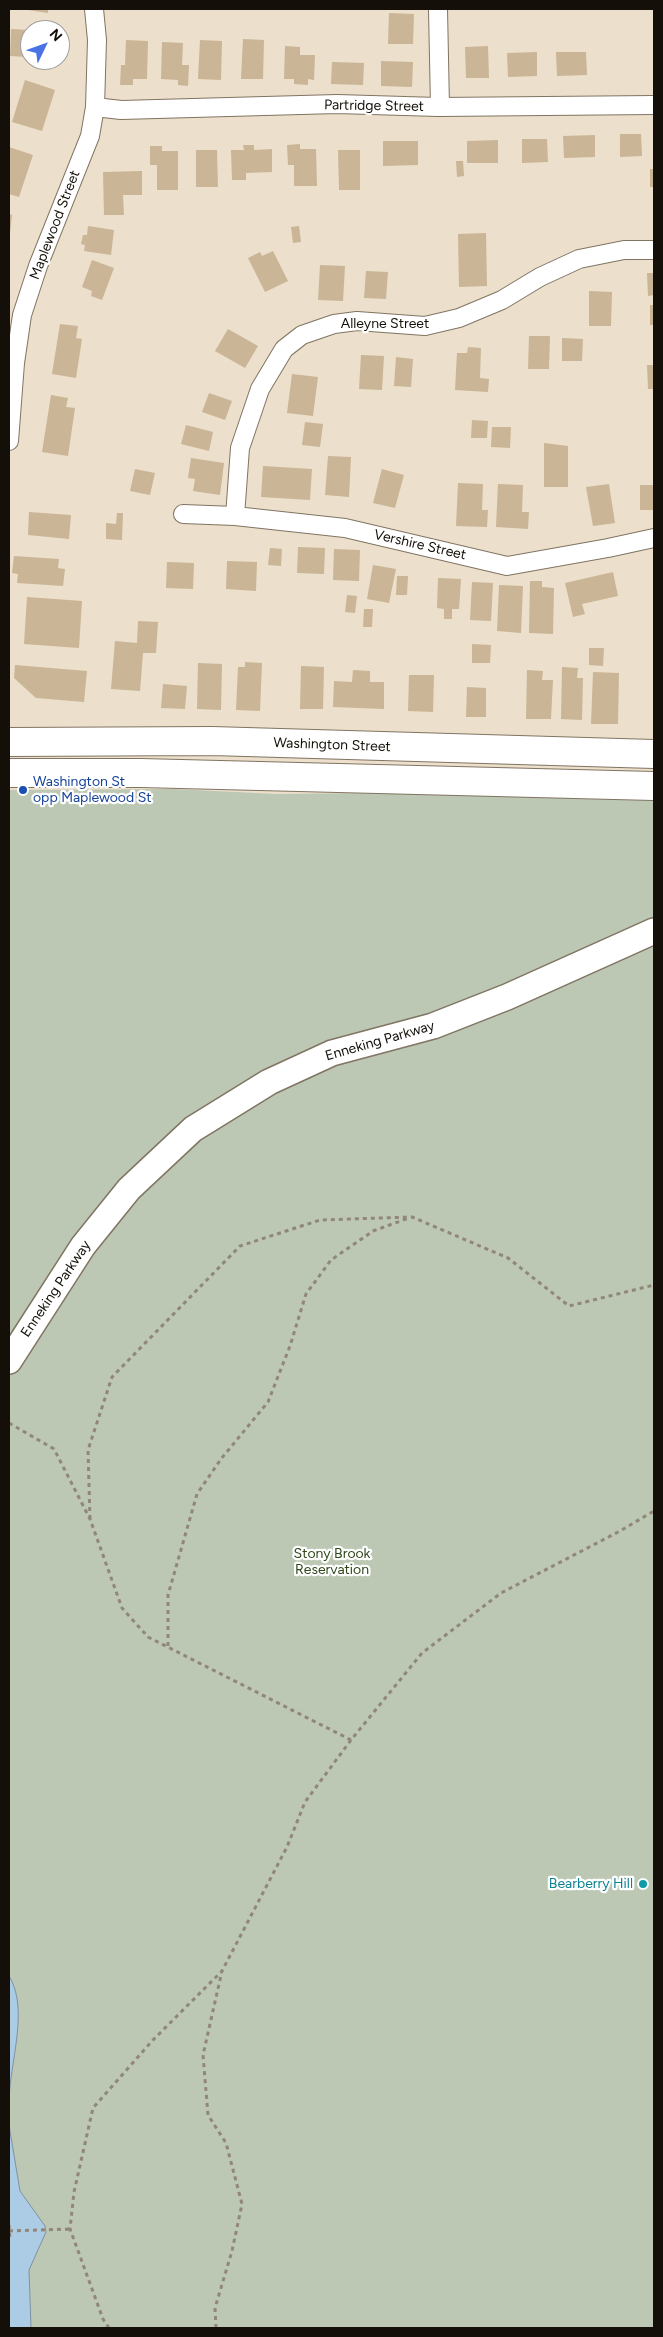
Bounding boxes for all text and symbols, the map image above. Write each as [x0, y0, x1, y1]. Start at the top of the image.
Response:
north arrow [20, 20, 70, 70]
text: N [46, 26, 66, 45]
street label: Partridge Street [324, 97, 424, 115]
street label: Maplewood Street [26, 168, 84, 282]
street label: Alleyne Street [341, 316, 429, 332]
street label: Vershire Street [372, 526, 468, 564]
street label: Washington Street [273, 735, 391, 755]
place label: Washington St opp Maplewood St [33, 774, 152, 806]
marker: Washington St opp Maplewood St [17, 784, 29, 796]
street label: Enneking Parkway [323, 1017, 437, 1065]
street label: Enneking Parkway [17, 1237, 95, 1341]
park label: Stony Brook Reservation [294, 1546, 370, 1578]
place label: Bearberry Hill [549, 1876, 633, 1892]
marker: Bearberry Hill [637, 1878, 649, 1890]

